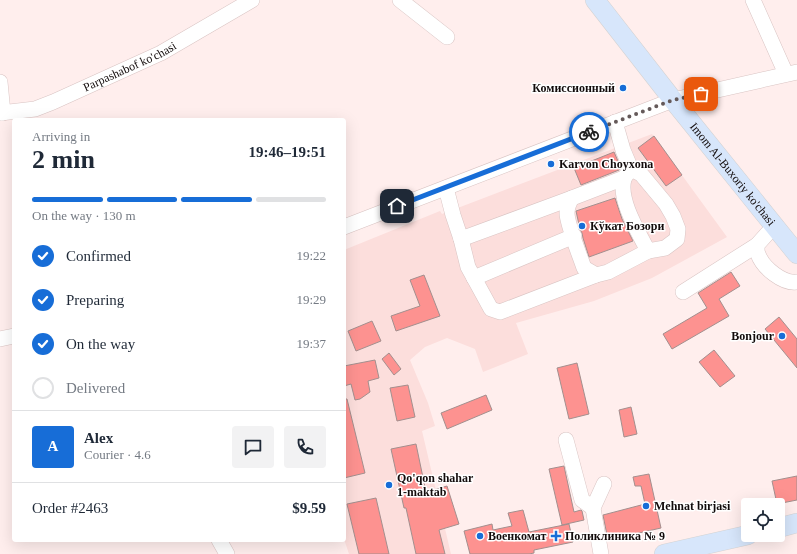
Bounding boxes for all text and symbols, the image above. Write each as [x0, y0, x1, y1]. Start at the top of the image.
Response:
street label: Parpashabof ko'chasi [81, 38, 179, 94]
pin [684, 77, 718, 111]
place label: Комиссионный [532, 81, 615, 95]
marker: Комиссионный [618, 83, 628, 93]
icon: bag [690, 83, 712, 105]
courier [569, 112, 609, 152]
street label: Imom Al-Buxoriy ko'chasi [687, 120, 779, 229]
icon: bike [578, 121, 600, 143]
text: Arriving in [32, 129, 90, 144]
text: 19:46–19:51 [249, 144, 326, 160]
text: 2 min [32, 145, 95, 174]
place label: Karvon Choyxona [559, 157, 653, 171]
marker: Karvon Choyxona [546, 159, 556, 169]
pin [380, 189, 414, 223]
icon: home [386, 195, 408, 217]
text: On the way · 130 m [32, 208, 136, 223]
place label: Кўкат Бозори [590, 219, 664, 233]
marker: Кўкат Бозори [577, 221, 587, 231]
icon: check [32, 245, 54, 267]
text: Confirmed [66, 248, 131, 264]
text: 19:22 [296, 248, 326, 263]
icon: check [32, 289, 54, 311]
text: Preparing [66, 292, 124, 308]
text: 19:29 [296, 292, 326, 307]
place label: Bonjour [731, 329, 775, 343]
marker: Bonjour [777, 331, 787, 341]
icon: check [32, 333, 54, 355]
text: On the way [66, 336, 135, 352]
text: 19:37 [296, 336, 326, 351]
text: Delivered [66, 380, 125, 396]
button: chat [232, 426, 274, 468]
button: phone [284, 426, 326, 468]
text: Alex [84, 430, 113, 446]
text: A [48, 438, 58, 454]
text: Courier · 4.6 [84, 447, 151, 462]
place label: Qo'qon shahar 1-maktab [397, 471, 474, 499]
marker: Qo'qon shahar 1-maktab [384, 480, 394, 490]
map controls [741, 498, 785, 542]
button: locate [741, 498, 785, 542]
place label: Mehnat birjasi [654, 499, 731, 513]
text: Order #2463 [32, 500, 108, 516]
text: $9.59 [292, 500, 326, 516]
marker: Mehnat birjasi [641, 501, 651, 511]
place label: Военкомат [488, 529, 547, 543]
place label: Поликлиника № 9 [565, 529, 665, 543]
marker: Поликлиника № 9 [550, 530, 562, 542]
marker: Военкомат [475, 531, 485, 541]

